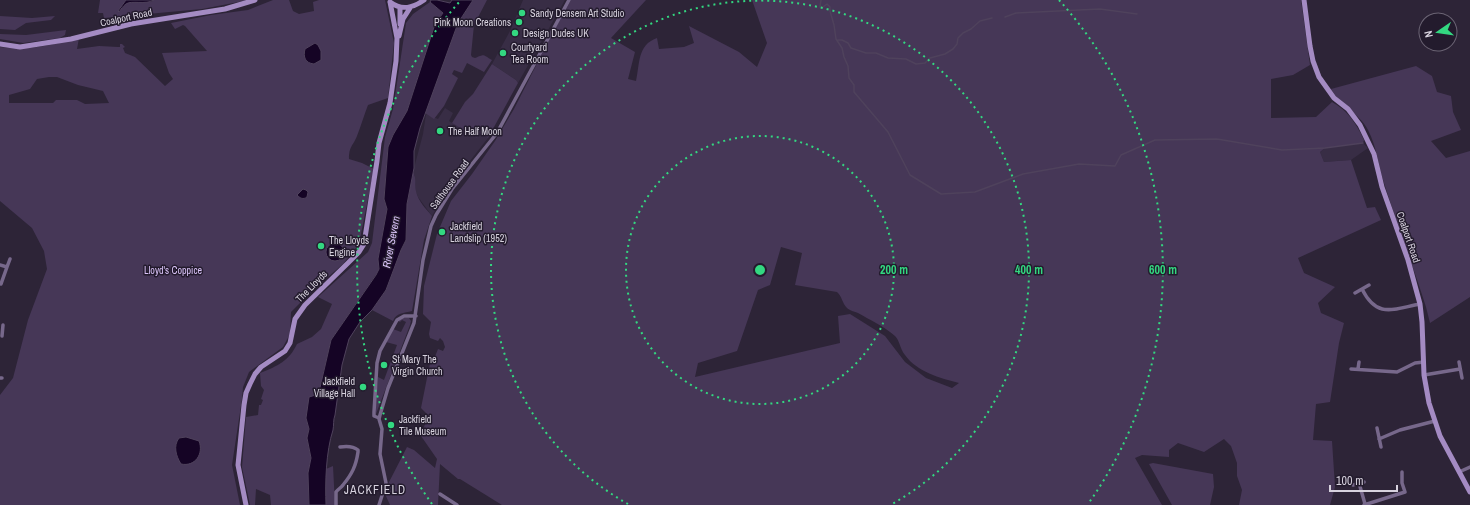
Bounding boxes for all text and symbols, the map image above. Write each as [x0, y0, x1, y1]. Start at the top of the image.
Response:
street label: Coalport Road [99, 6, 153, 29]
place label: Sandy Densem Art Studio [530, 7, 625, 20]
marker: Sandy Densem Art Studio [517, 8, 527, 18]
north arrow [1418, 12, 1458, 52]
place label: Pink Moon Creations [434, 16, 511, 29]
marker: Pink Moon Creations [514, 17, 524, 27]
place label: Design Dudes UK [523, 27, 589, 40]
marker: Design Dudes UK [510, 28, 520, 38]
text: N [1421, 30, 1436, 39]
place label: Courtyard Tea Room [511, 41, 549, 66]
marker: Courtyard Tea Room [498, 48, 508, 58]
place label: The Half Moon [448, 125, 502, 138]
marker: The Half Moon [435, 126, 445, 136]
street label: Salthouse Road [427, 157, 472, 212]
street label: Coalport Road [1394, 210, 1423, 264]
water label: River Severn [379, 215, 403, 269]
place label: Jackfield Landslip (1952) [450, 220, 507, 245]
marker: Jackfield Landslip (1952) [437, 227, 447, 237]
place label: The Lloyds Engine [329, 234, 369, 259]
marker: The Lloyds Engine [316, 241, 326, 251]
text: 200 m [880, 262, 908, 278]
text: 400 m [1015, 262, 1043, 278]
text: 600 m [1149, 262, 1177, 278]
centre of rings [753, 263, 767, 277]
park label: Lloyd's Coppice [144, 264, 202, 277]
street label: The Lloyds [293, 268, 330, 305]
place label: St Mary The Virgin Church [392, 353, 442, 378]
marker: St Mary The Virgin Church [379, 360, 389, 370]
place label: Jackfield Village Hall [314, 375, 355, 400]
marker: Jackfield Village Hall [358, 382, 368, 392]
place label: Jackfield Tile Museum [399, 413, 446, 438]
marker: Jackfield Tile Museum [386, 420, 396, 430]
scale bar [1330, 467, 1397, 493]
text: 100 m [1336, 473, 1363, 489]
district label: JACKFIELD [344, 482, 406, 498]

